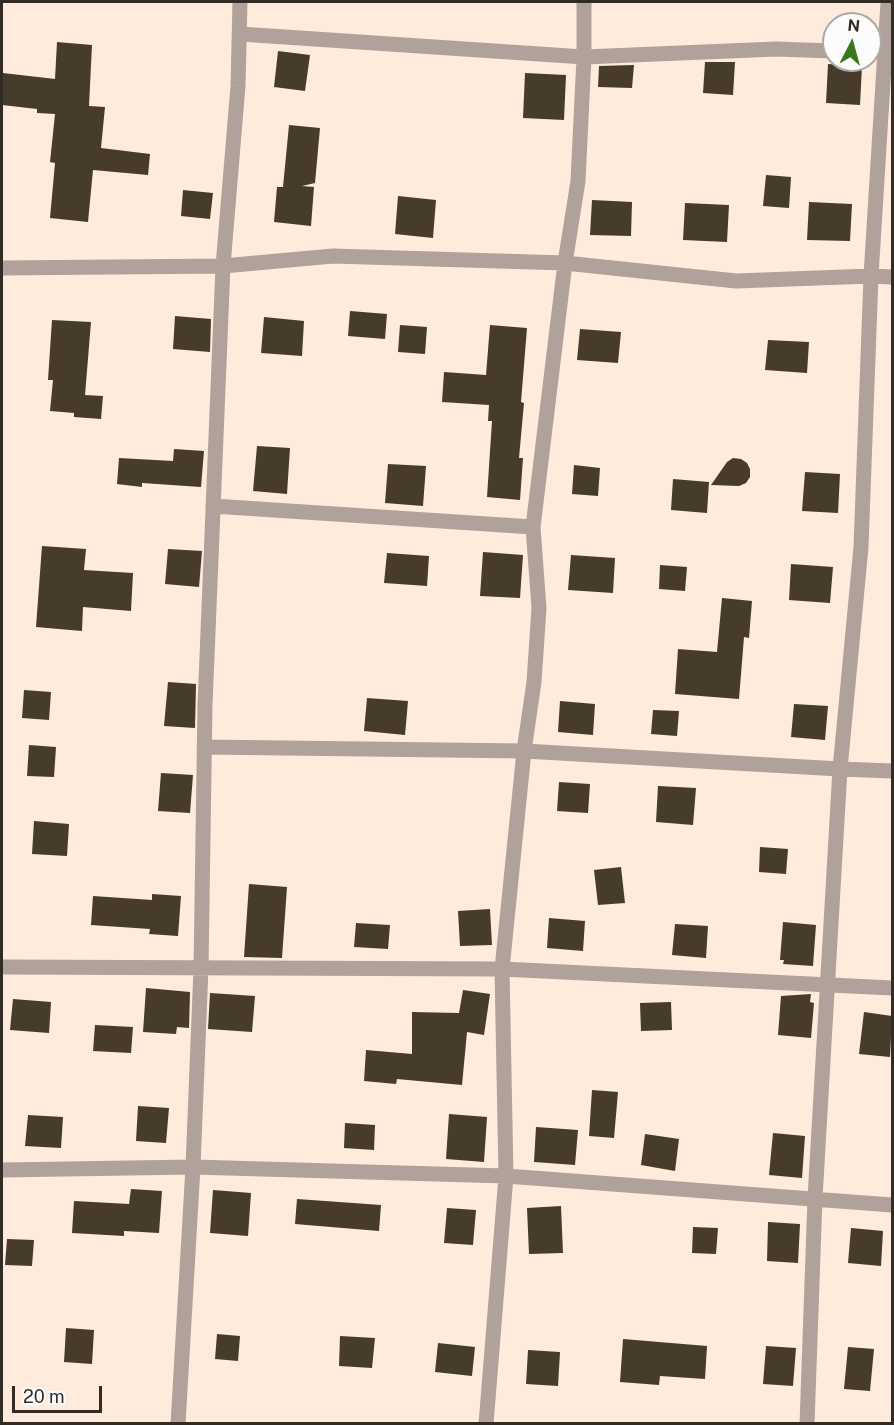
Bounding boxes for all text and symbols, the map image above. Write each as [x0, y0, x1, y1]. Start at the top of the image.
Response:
north arrow [822, 12, 882, 72]
text: N [847, 15, 861, 36]
scale bar [15, 1374, 105, 1412]
text: 20 m [23, 1386, 65, 1407]

